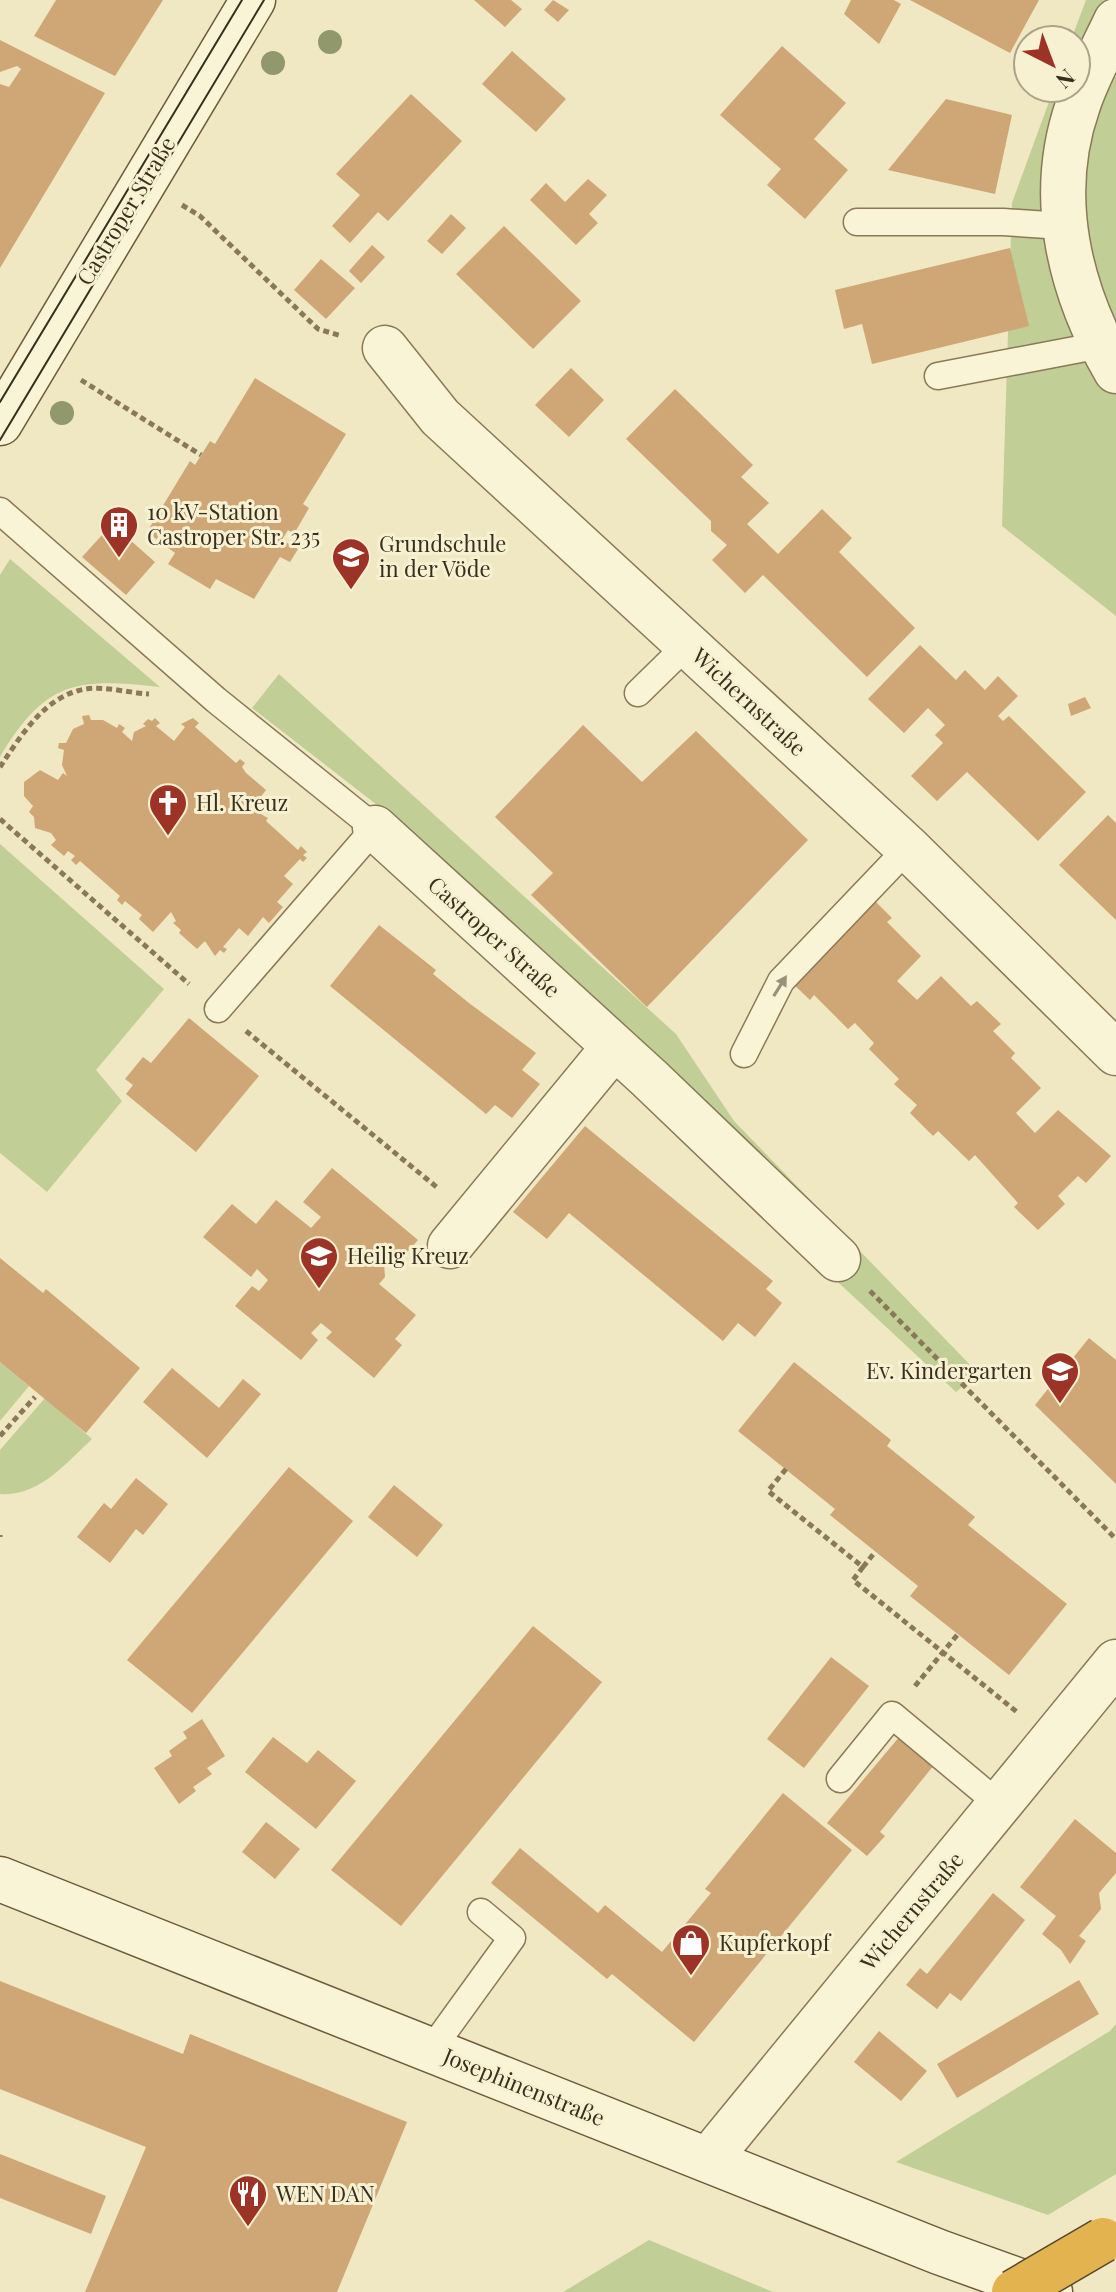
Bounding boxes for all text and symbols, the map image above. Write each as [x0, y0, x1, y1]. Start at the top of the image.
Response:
north arrow [1012, 24, 1092, 104]
text: N [1050, 63, 1082, 96]
street label: Castroper Straße [69, 131, 181, 290]
place label: 10 kV-Station Castroper Str. 235 [147, 496, 320, 551]
building icon: 10 kV-Station Castroper Str. 235 [98, 504, 140, 559]
place label: Grundschule in der Vöde [379, 528, 506, 583]
school or university icon: Grundschule in der Vöde [330, 536, 372, 591]
street label: Wichernstraße [685, 640, 813, 762]
church icon: Hl. Kreuz [147, 782, 189, 837]
place label: Hl. Kreuz [196, 787, 288, 817]
street label: Castroper Straße [422, 869, 567, 1004]
one-way arrow [772, 975, 787, 996]
school or university icon: Heilig Kreuz [298, 1235, 340, 1290]
place label: Heilig Kreuz [347, 1240, 469, 1270]
school or university icon: Ev. Kindergarten [1039, 1350, 1081, 1405]
place label: Ev. Kindergarten [866, 1355, 1032, 1385]
street label: Wichernstraße [852, 1845, 970, 1977]
shop icon: Kupferkopf [670, 1922, 712, 1977]
place label: Kupferkopf [719, 1927, 832, 1957]
street label: Josephinenstraße [438, 2040, 610, 2132]
restaurant icon: WEN DAN [227, 2173, 269, 2228]
place label: WEN DAN [275, 2178, 375, 2208]

